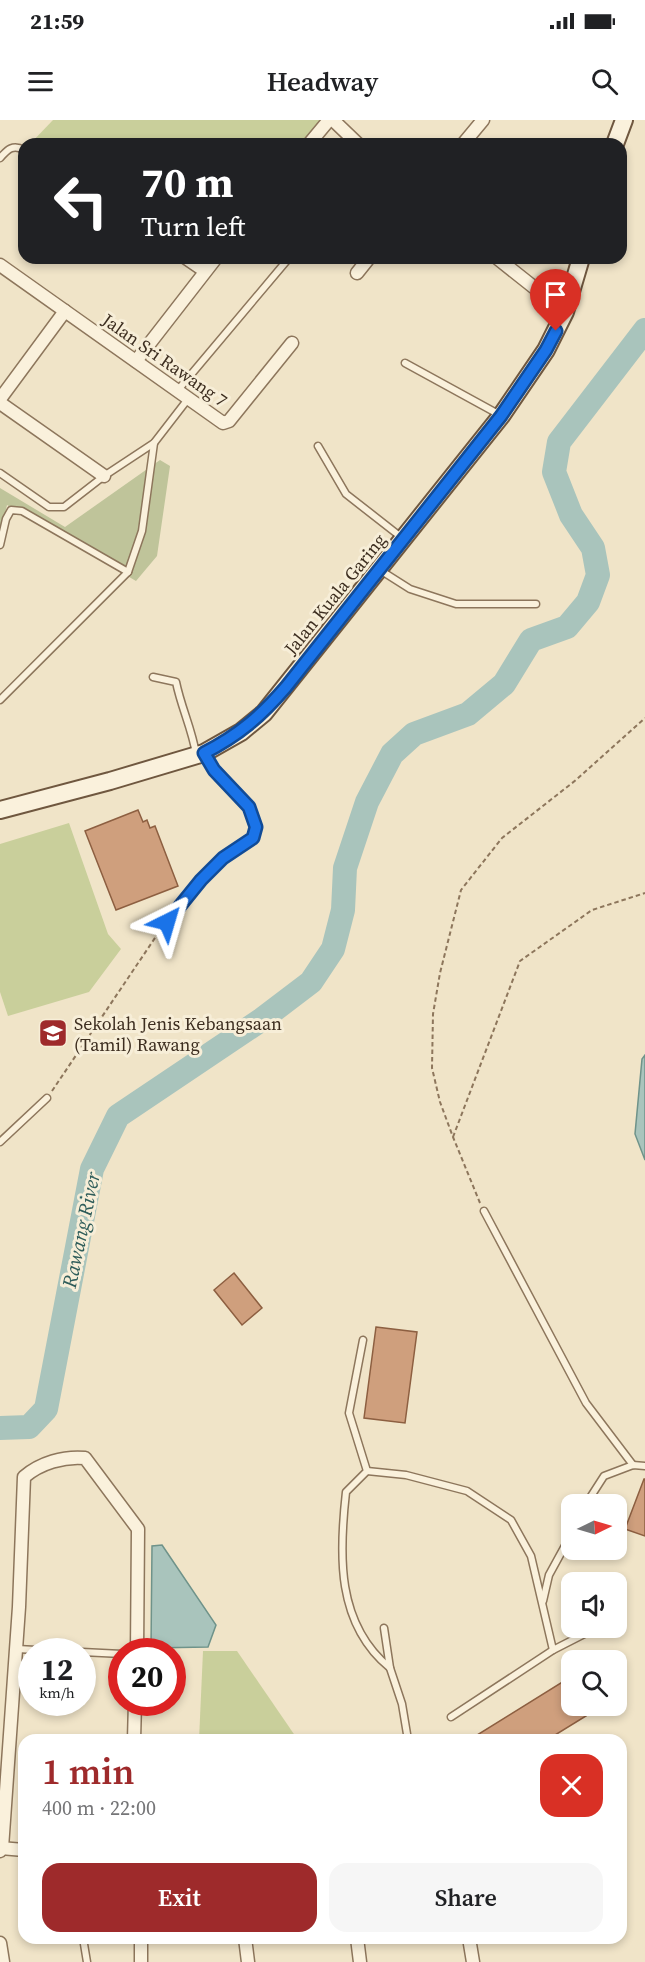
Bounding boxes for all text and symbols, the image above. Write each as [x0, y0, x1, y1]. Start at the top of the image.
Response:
text: 21:59 [30, 6, 84, 36]
text: Headway [267, 63, 378, 100]
icon: menu [24, 65, 57, 98]
icon: search [588, 65, 621, 98]
text: 70 m [141, 153, 234, 211]
icon: left [42, 162, 120, 240]
text: Turn left [141, 208, 245, 245]
pin [530, 269, 581, 331]
icon: arrive [539, 278, 572, 311]
street label: Jalan Sri Rawang 7 [97, 307, 233, 413]
street label: Jalan Kuala Garing [278, 528, 392, 661]
position arrow [135, 890, 199, 954]
place label: Sekolah Jenis Kebangsaan (Tamil) Rawang [74, 1011, 282, 1057]
school or university icon: Sekolah Jenis Kebangsaan (Tamil) Rawang [37, 1017, 69, 1049]
water label: Rawang River [55, 1168, 107, 1292]
north arrow [561, 1494, 627, 1560]
map controls [561, 1494, 627, 1716]
button: sound [561, 1572, 627, 1638]
speed limit sign: 20 [108, 1638, 186, 1716]
text: 12 [41, 1649, 73, 1690]
button: search [561, 1650, 627, 1716]
text: km/h [39, 1682, 75, 1703]
text: 1 min [42, 1747, 134, 1796]
button: close [540, 1754, 603, 1817]
text: 400 m · 22:00 [42, 1794, 156, 1822]
button: Exit [42, 1863, 317, 1932]
button: Share [329, 1863, 603, 1932]

